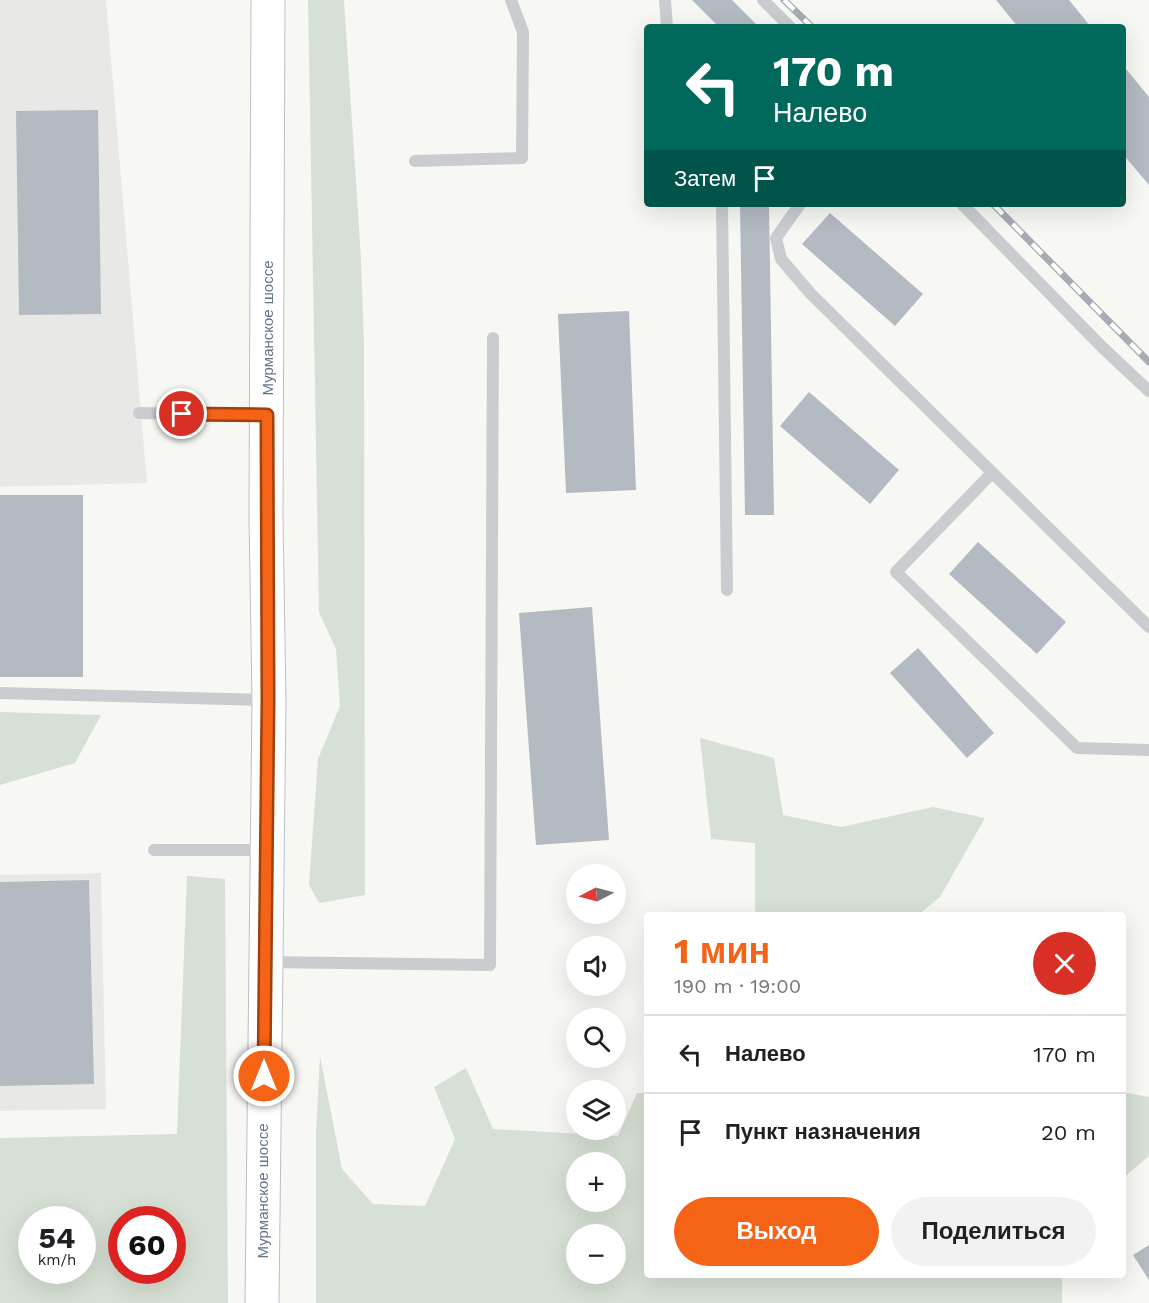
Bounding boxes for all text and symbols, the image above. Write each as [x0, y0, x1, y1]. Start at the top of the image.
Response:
text: 170 m [773, 47, 894, 96]
icon: left [674, 48, 752, 126]
text: Налево [773, 97, 867, 129]
icon: arrive [748, 162, 781, 195]
text: Затем [674, 166, 736, 191]
street label: Мурманское шоссе [259, 260, 277, 396]
pin [156, 388, 207, 439]
icon: arrive [165, 397, 198, 430]
north arrow [566, 864, 626, 924]
map controls [566, 864, 626, 1284]
text: 1 мин [674, 930, 770, 972]
button: close [1033, 932, 1096, 995]
button: sound [566, 936, 626, 996]
text: 190 m · 19:00 [674, 974, 801, 998]
button: search [566, 1008, 626, 1068]
icon: left [674, 1038, 707, 1071]
text: Налево [725, 1041, 806, 1066]
text: 170 m [1033, 1042, 1096, 1067]
position arrow [232, 1044, 296, 1108]
button: layers [566, 1080, 626, 1140]
icon: arrive [674, 1116, 707, 1149]
text: Пункт назначения [725, 1119, 921, 1144]
text: 20 m [1041, 1120, 1096, 1145]
street label: Мурманское шоссе [254, 1123, 272, 1259]
button: + [566, 1152, 626, 1212]
button: Выход [674, 1197, 879, 1266]
button: Поделиться [891, 1197, 1096, 1266]
speed limit sign: 60 [108, 1206, 186, 1284]
text: 54 [39, 1220, 75, 1255]
button: − [566, 1224, 626, 1284]
text: km/h [38, 1251, 76, 1269]

